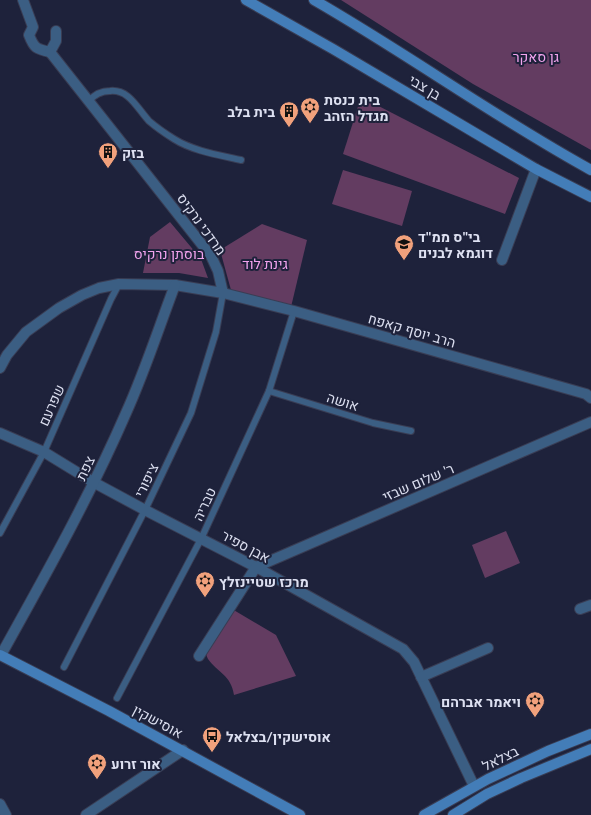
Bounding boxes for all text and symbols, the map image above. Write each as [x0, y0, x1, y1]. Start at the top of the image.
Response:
park label: גן סאקר [513, 48, 559, 65]
street label: בן צבי [406, 71, 445, 103]
place label: בית כנסת מגדל הזהב [324, 91, 389, 124]
synagogue icon: בית כנסת מגדל הזהב [299, 96, 321, 124]
building icon: בית בלב [278, 100, 300, 128]
place label: בית בלב [227, 103, 275, 120]
building icon: בזק [97, 141, 119, 169]
place label: בזק [122, 144, 144, 161]
street label: מרדכי נרקיס [174, 190, 230, 258]
place label: בי"ס ממ"ד דוגמא לבנים [418, 228, 493, 261]
school or university icon: בי"ס ממ"ד דוגמא לבנים [393, 233, 415, 261]
park label: בוסתן נרקיס [134, 245, 205, 262]
park label: גינת לוד [242, 255, 288, 272]
street label: הרב יוסף קאפח [366, 309, 458, 351]
street label: שפרעם [34, 382, 68, 428]
street label: אושה [325, 388, 361, 414]
street label: צפת [72, 453, 98, 483]
street label: ר' שלום שבזי [380, 459, 456, 505]
street label: ציפורי [130, 460, 162, 500]
street label: טבריה [189, 484, 219, 524]
street label: אבן ספיר [219, 526, 273, 566]
synagogue icon: מרכז שטיינזלץ [194, 570, 216, 598]
place label: מרכז שטיינזלץ [219, 573, 309, 590]
synagogue icon: ויאמר אברהם [524, 690, 546, 718]
place label: ויאמר אברהם [441, 693, 521, 710]
street label: אוסישקין [130, 701, 186, 741]
bus stop icon: אוסישקין/בצלאל [201, 725, 223, 753]
place label: אוסישקין/בצלאל [226, 728, 331, 745]
street label: בצלאל [479, 742, 522, 774]
synagogue icon: אור זרוע [86, 752, 108, 780]
place label: אור זרוע [111, 755, 161, 772]

